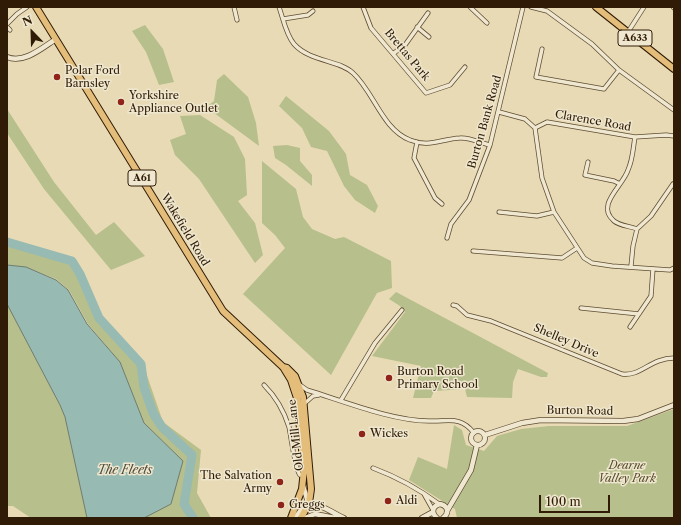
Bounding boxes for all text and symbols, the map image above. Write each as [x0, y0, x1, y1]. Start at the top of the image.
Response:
north arrow [12, 12, 52, 52]
text: N [20, 13, 34, 29]
street label: Brettas Park [382, 26, 432, 84]
road number: A633 [618, 30, 652, 46]
place label: Polar Ford Barnsley [65, 64, 120, 90]
marker: Polar Ford Barnsley [52, 72, 62, 82]
street label: Burton Bank Road [465, 74, 505, 170]
place label: Yorkshire Appliance Outlet [129, 89, 218, 115]
marker: Yorkshire Appliance Outlet [116, 97, 126, 107]
street label: Clarence Road [554, 108, 632, 134]
road number: A61 [128, 170, 156, 186]
street label: Wakefield Road [158, 191, 212, 269]
street label: Shelley Drive [531, 321, 601, 361]
place label: Burton Road Primary School [397, 365, 478, 391]
marker: Burton Road Primary School [384, 373, 394, 383]
street label: Old Mill Lane [286, 399, 306, 471]
street label: Burton Road [547, 404, 613, 418]
place label: Wickes [370, 427, 408, 441]
marker: Wickes [357, 429, 367, 439]
park label: Dearne Valley Park [598, 459, 656, 485]
water label: The Fleets [97, 464, 153, 478]
place label: The Salvation Army [200, 469, 272, 495]
marker: The Salvation Army [275, 477, 285, 487]
scale bar [541, 487, 612, 513]
place label: Aldi [396, 494, 417, 508]
text: 100 m [546, 494, 581, 509]
marker: Aldi [383, 496, 393, 506]
place label: Greggs [289, 498, 325, 512]
marker: Greggs [276, 500, 286, 510]

